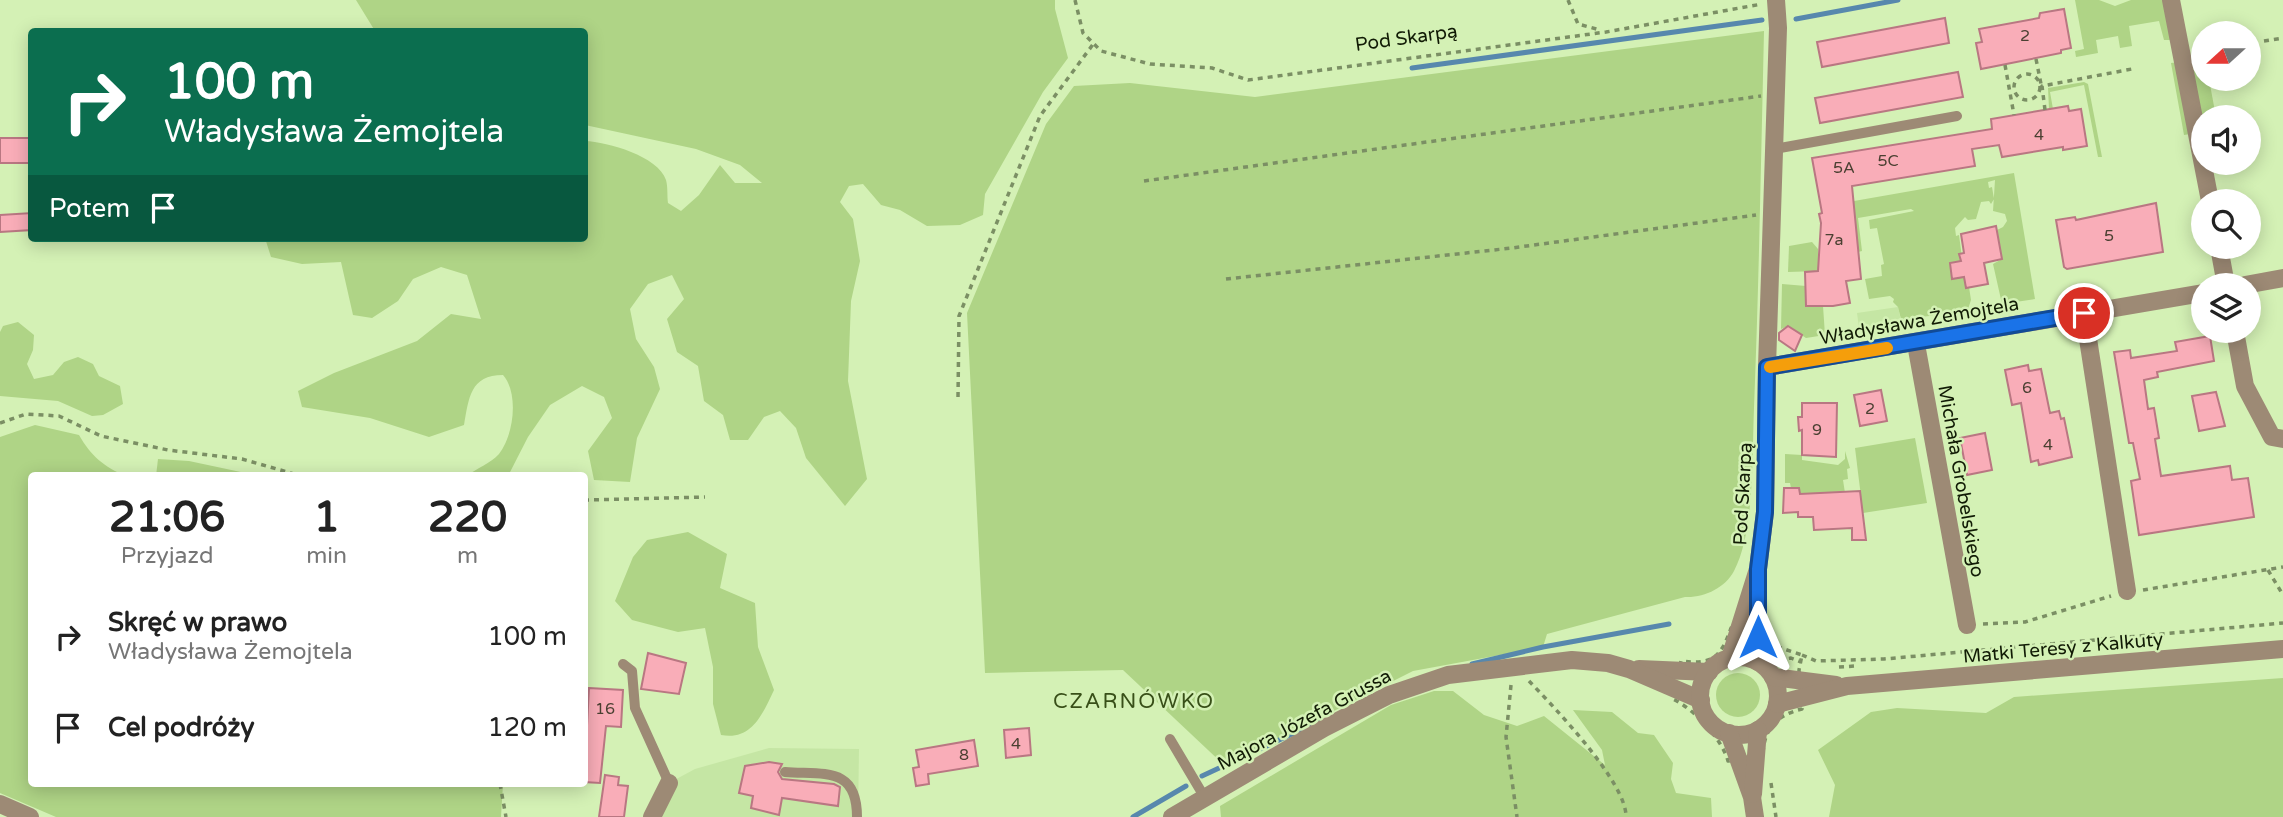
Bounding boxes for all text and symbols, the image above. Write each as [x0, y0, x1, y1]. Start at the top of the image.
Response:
street label: Pod Skarpą [1354, 20, 1459, 56]
north arrow [2191, 21, 2261, 91]
map controls [2191, 21, 2261, 343]
house number: 2 [2020, 26, 2030, 46]
text: 100 m [164, 53, 314, 112]
icon: right [49, 56, 140, 147]
button: sound [2191, 105, 2261, 175]
text: Władysława Żemojtela [164, 113, 504, 151]
house number: 4 [2034, 125, 2044, 145]
house number: 5C [1877, 151, 1899, 171]
house number: 5A [1833, 158, 1855, 178]
icon: arrive [144, 189, 182, 227]
button: search [2191, 189, 2261, 259]
text: Potem [49, 193, 130, 224]
house number: 5 [2104, 226, 2114, 246]
house number: 7a [1824, 230, 1844, 250]
button: layers [2191, 273, 2261, 343]
pin [2054, 283, 2114, 343]
street label: Władysława Żemojtela [1818, 293, 2021, 349]
icon: arrive [2065, 294, 2103, 332]
house number: 6 [2022, 378, 2032, 398]
street label: Michała Grobelskiego [1933, 383, 1989, 579]
house number: 2 [1865, 399, 1875, 419]
house number: 9 [1812, 420, 1822, 440]
house number: 4 [2043, 435, 2053, 455]
street label: Pod Skarpą [1729, 442, 1757, 546]
text: 21:06 [109, 492, 225, 543]
text: 1 [313, 492, 340, 543]
text: 220 [428, 492, 507, 543]
text: Przyjazd [121, 542, 213, 570]
text: min [306, 542, 347, 570]
text: m [457, 542, 478, 570]
position arrow [1721, 600, 1795, 674]
text: Skręć w prawo [108, 607, 287, 638]
icon: right [49, 618, 87, 656]
text: 100 m [487, 621, 567, 652]
street label: Matki Teresy z Kalkuty [1962, 628, 2164, 668]
text: Władysława Żemojtela [108, 638, 353, 666]
street label: Majora Józefa Grussa [1214, 665, 1395, 775]
district label: CZARNÓWKO [1053, 689, 1215, 714]
house number: 16 [595, 699, 615, 719]
icon: arrive [49, 709, 87, 747]
text: Cel podróży [108, 712, 255, 743]
text: 120 m [487, 712, 567, 743]
house number: 4 [1011, 734, 1021, 754]
house number: 8 [959, 745, 969, 765]

